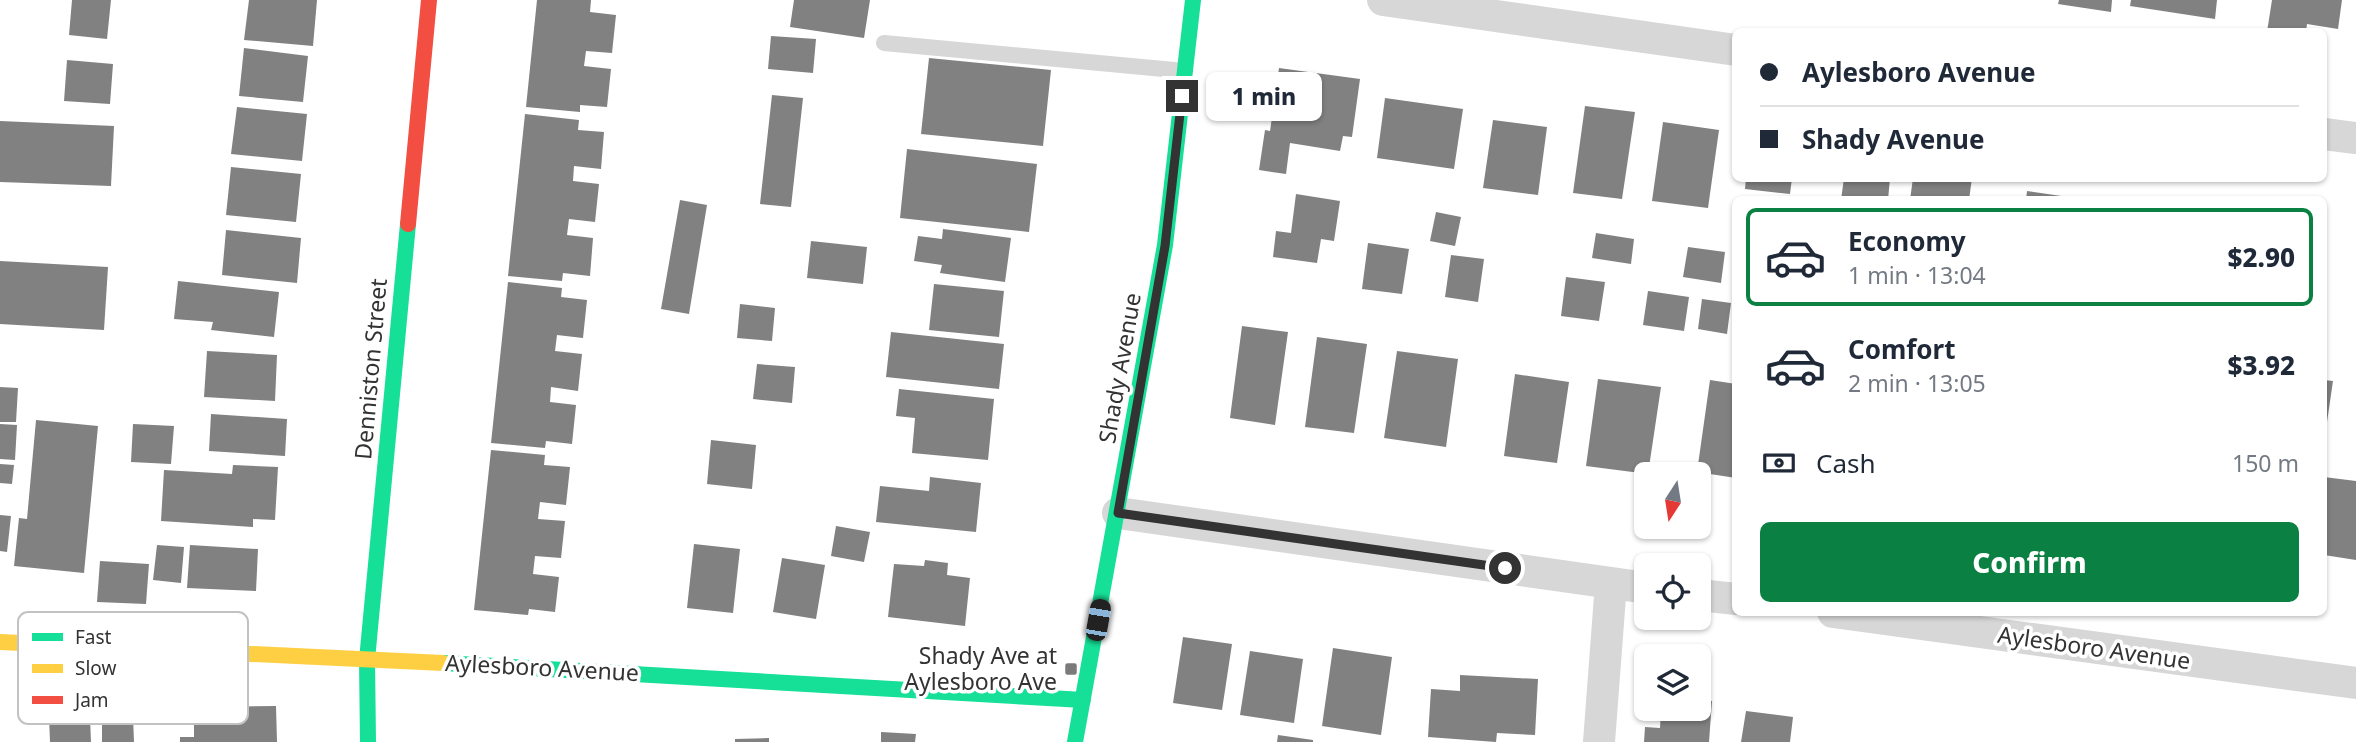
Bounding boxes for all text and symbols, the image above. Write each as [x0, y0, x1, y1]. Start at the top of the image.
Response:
text: Aylesboro Avenue [1802, 54, 2036, 90]
callout: 1 min [1206, 72, 1322, 120]
route end [1166, 80, 1198, 112]
text: 1 min [1232, 80, 1296, 112]
text: Shady Avenue [1802, 121, 1985, 157]
text: Economy [1848, 223, 1966, 259]
icon: car [1764, 226, 1827, 289]
text: $2.90 [2228, 239, 2295, 275]
text: 1 min · 13:04 [1848, 259, 1986, 291]
street label: Denniston Street [346, 277, 394, 461]
street label: Shady Avenue [1090, 290, 1148, 446]
text: Comfort [1848, 331, 1956, 367]
icon: car [1764, 334, 1827, 397]
text: $3.92 [2228, 347, 2295, 383]
text: 2 min · 13:05 [1848, 367, 1986, 399]
icon: cash [1760, 444, 1798, 482]
text: Cash [1816, 445, 1876, 481]
text: 150 m [2232, 447, 2299, 479]
north arrow [1634, 462, 1712, 539]
map controls [1634, 462, 1711, 721]
button: Confirm [1760, 522, 2299, 602]
route start [1489, 552, 1521, 584]
button: locate [1634, 553, 1711, 630]
car [1085, 597, 1112, 643]
legend [18, 612, 248, 724]
street label: Aylesboro Avenue [1996, 618, 2192, 676]
text: Fast [75, 624, 112, 650]
place label: Shady Ave at Aylesboro Ave [904, 639, 1057, 697]
button: layers [1634, 644, 1711, 721]
street label: Aylesboro Avenue [444, 646, 640, 688]
text: Slow [75, 655, 116, 681]
marker: Shady Ave at Aylesboro Ave [1063, 661, 1079, 677]
text: Jam [73, 687, 109, 713]

